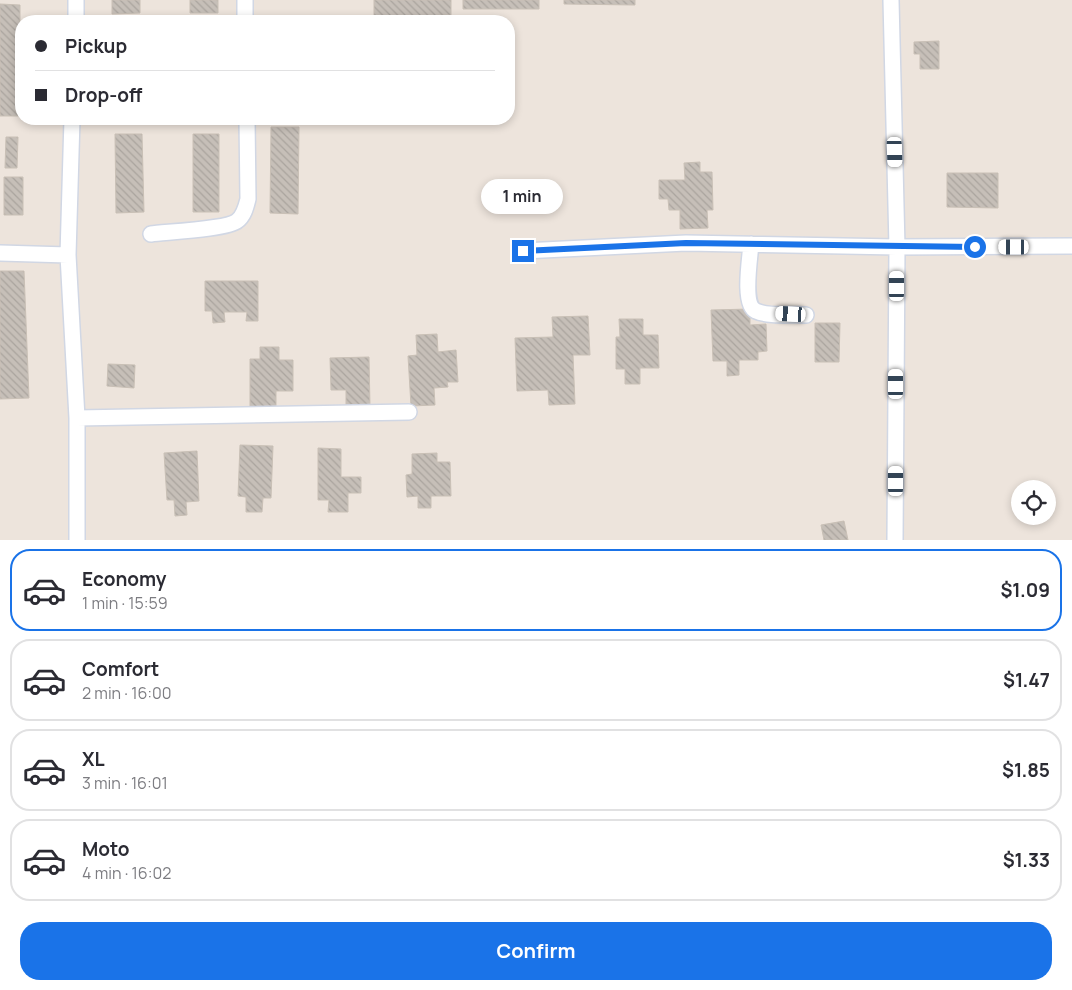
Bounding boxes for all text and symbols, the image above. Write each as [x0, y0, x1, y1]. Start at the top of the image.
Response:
text: Pickup [65, 33, 127, 59]
text: Drop-off [65, 82, 142, 108]
car [886, 137, 903, 167]
callout: 1 min [482, 178, 564, 214]
text: 1 min [502, 185, 542, 207]
route start [964, 236, 986, 258]
route end [512, 240, 534, 262]
car [999, 240, 1029, 255]
car [889, 271, 904, 301]
car [775, 306, 806, 322]
car [888, 369, 903, 399]
car [888, 466, 903, 496]
map controls [1011, 480, 1056, 525]
button: locate [1011, 480, 1056, 525]
text: Economy [82, 566, 166, 592]
icon: car [22, 568, 67, 613]
text: $1.09 [1000, 577, 1050, 603]
text: 1 min · 15:59 [82, 592, 168, 614]
text: Comfort [82, 656, 159, 682]
icon: car [22, 658, 67, 703]
text: $1.47 [1003, 667, 1050, 693]
text: 2 min · 16:00 [82, 682, 172, 704]
text: XL [82, 746, 105, 772]
icon: car [22, 748, 67, 793]
text: $1.85 [1002, 757, 1050, 783]
text: 3 min · 16:01 [82, 772, 168, 794]
text: Moto [82, 836, 129, 862]
icon: car [22, 838, 67, 883]
text: $1.33 [1003, 847, 1050, 873]
text: 4 min · 16:02 [82, 862, 171, 884]
button: Confirm [20, 922, 1052, 980]

